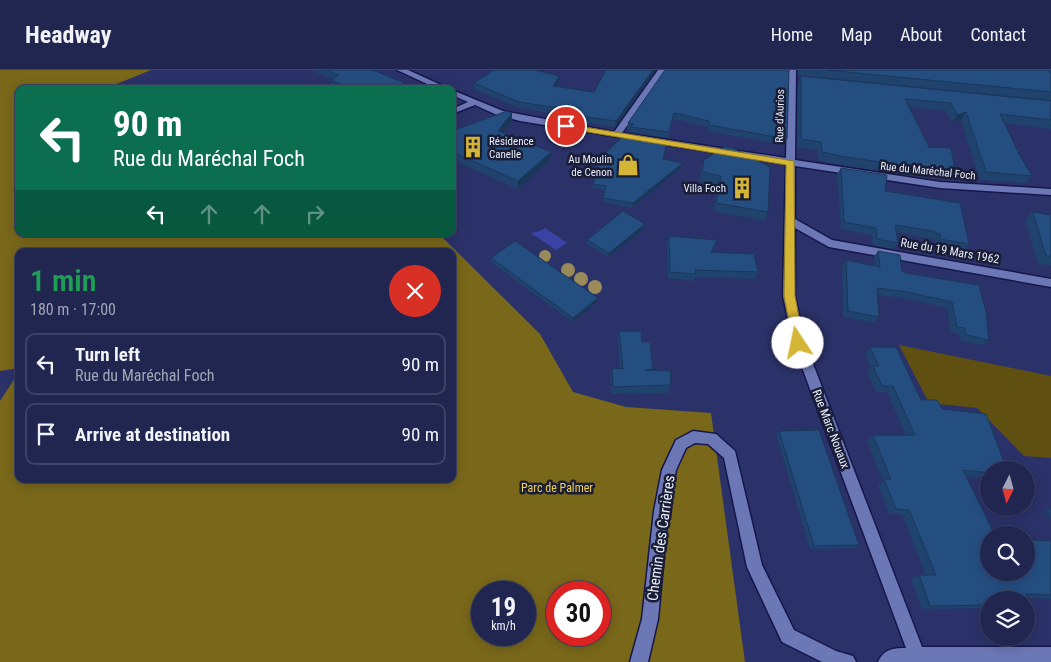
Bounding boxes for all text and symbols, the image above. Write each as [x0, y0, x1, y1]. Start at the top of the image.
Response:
text: Headway [25, 21, 111, 49]
text: Home [771, 24, 813, 45]
text: Map [841, 24, 872, 45]
text: About [900, 24, 942, 45]
text: Contact [970, 24, 1026, 45]
street label: Rue d'Aurios [773, 89, 787, 143]
text: 90 m [113, 104, 182, 145]
icon: left [30, 105, 95, 170]
pin [545, 105, 587, 147]
icon: arrive [552, 112, 580, 140]
building icon: Résidence Canelle [460, 134, 486, 160]
place label: Résidence Canelle [489, 135, 534, 161]
text: Rue du Maréchal Foch [113, 146, 305, 171]
shop icon: Au Moulin de Cenon [615, 152, 641, 178]
place label: Au Moulin de Cenon [568, 153, 612, 179]
street label: Rue du Maréchal Foch [880, 160, 976, 182]
building icon: Villa Foch [729, 175, 755, 201]
place label: Villa Foch [683, 182, 726, 195]
icon: left [142, 200, 170, 228]
icon: ahead [195, 200, 223, 228]
icon: ahead [248, 200, 276, 228]
icon: right [301, 200, 329, 228]
street label: Rue du 19 Mars 1962 [900, 235, 1001, 267]
text: 1 min [30, 263, 96, 298]
button: close [389, 265, 441, 317]
text: 180 m · 17:00 [30, 300, 116, 319]
position arrow [771, 316, 823, 368]
text: Turn left [75, 343, 140, 366]
icon: left [32, 350, 60, 378]
text: 90 m [402, 353, 439, 376]
text: Rue du Maréchal Foch [75, 366, 215, 385]
street label: Rue Marc Nouaux [810, 388, 852, 470]
icon: arrive [32, 420, 60, 448]
text: Arrive at destination [75, 423, 230, 446]
text: 90 m [402, 423, 439, 446]
north arrow [980, 461, 1035, 516]
map controls [980, 461, 1035, 646]
street label: Chemin des Carrières [643, 474, 679, 602]
park label: Parc de Palmer [521, 481, 593, 495]
button: search [980, 526, 1035, 581]
speed limit sign: 30 [546, 581, 611, 646]
button: layers [980, 591, 1035, 646]
text: 19 [491, 593, 516, 622]
text: km/h [491, 619, 516, 633]

